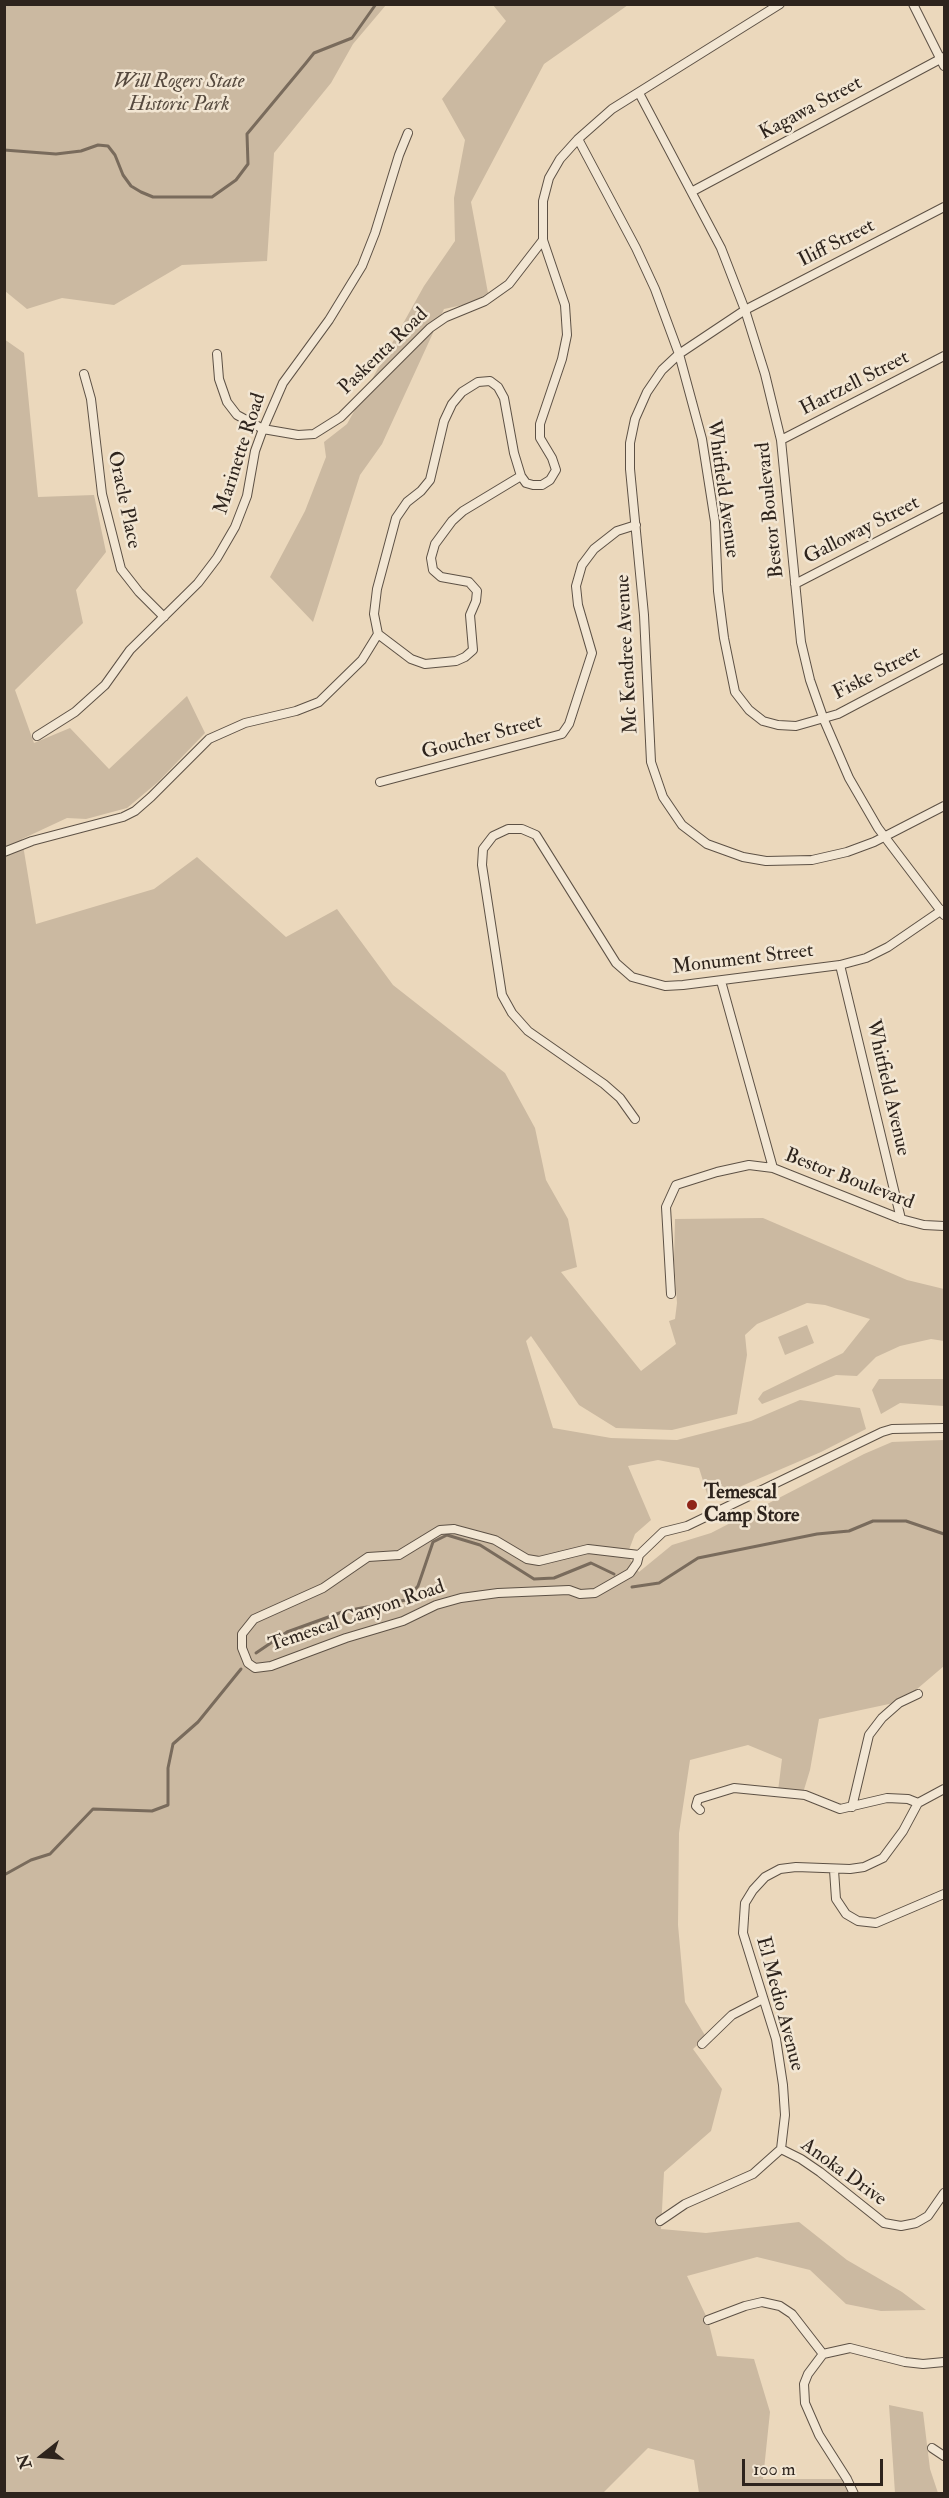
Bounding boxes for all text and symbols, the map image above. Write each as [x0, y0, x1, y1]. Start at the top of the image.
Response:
park label: Will Rogers State Historic Park [114, 71, 244, 118]
street label: Kagawa Street [755, 72, 867, 146]
street label: Iliff Street [795, 215, 879, 273]
street label: Paskenta Road [334, 303, 434, 401]
street label: Hartzell Street [796, 346, 914, 422]
street label: Marinette Road [210, 390, 272, 518]
street label: Whitfield Avenue [700, 418, 744, 560]
street label: Bestor Boulevard [752, 441, 790, 579]
street label: Oracle Place [101, 449, 145, 551]
street label: Galloway Street [800, 492, 924, 570]
street label: Mc Kendree Avenue [612, 574, 644, 734]
street label: Fiske Street [829, 642, 925, 706]
street label: Goucher Street [419, 710, 545, 766]
street label: Monument Street [671, 939, 815, 981]
street label: Whitfield Avenue [860, 1018, 914, 1158]
street label: Bestor Boulevard [781, 1144, 917, 1216]
place label: Temescal Camp Store [704, 1482, 799, 1529]
marker: Temescal Camp Store [685, 1498, 699, 1512]
street label: Temescal Canyon Road [266, 1576, 448, 1658]
street label: El Medio Avenue [750, 1934, 808, 2074]
street label: Anoka Drive [795, 2134, 891, 2212]
north arrow [12, 2426, 72, 2486]
scale bar [745, 2447, 886, 2485]
text: N [13, 2451, 36, 2471]
text: 100 m [753, 2458, 796, 2481]

